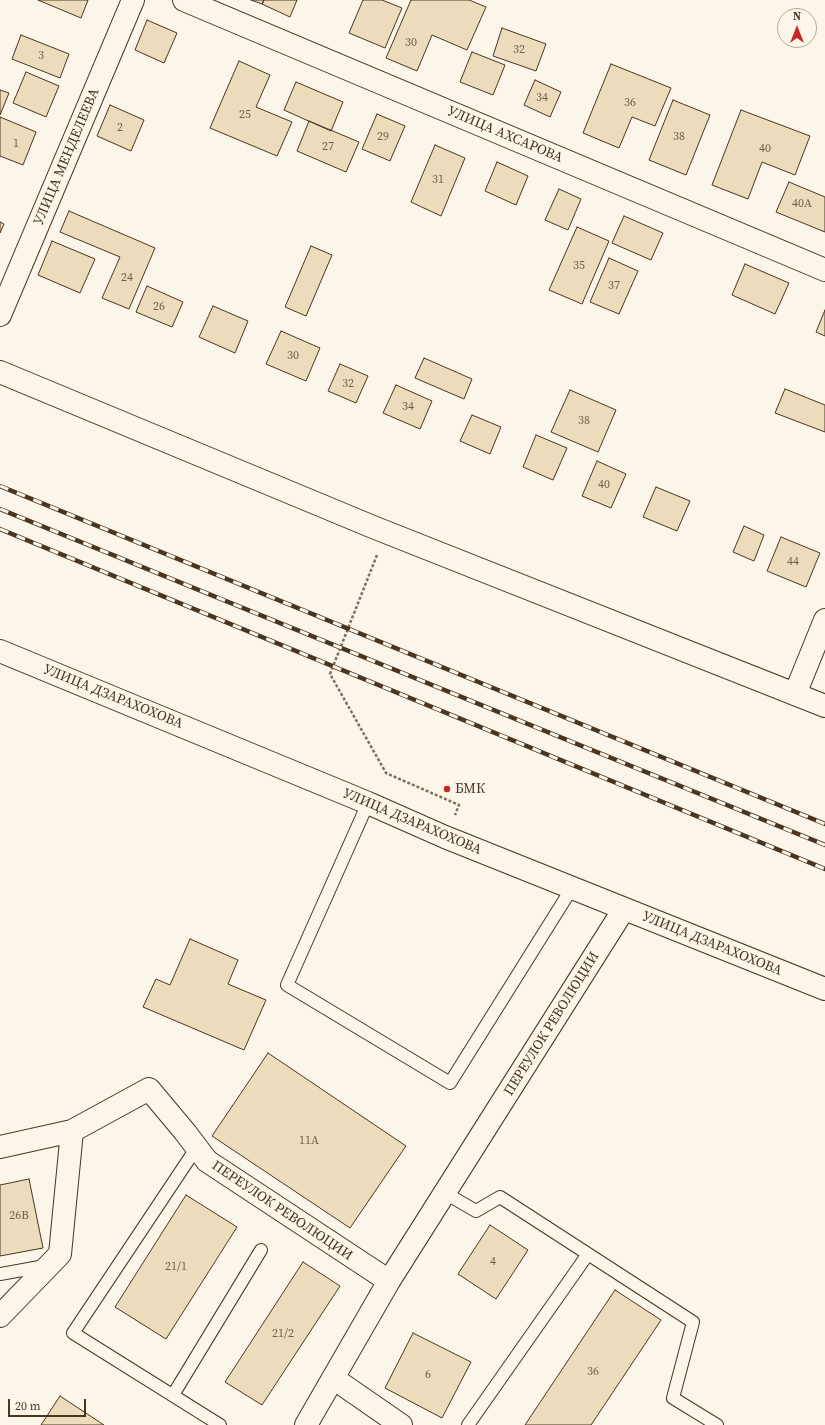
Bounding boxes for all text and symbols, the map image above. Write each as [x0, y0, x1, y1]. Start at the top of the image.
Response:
north arrow [777, 8, 817, 48]
text: N [793, 9, 801, 24]
house number: 30 [405, 36, 417, 50]
house number: 32 [513, 43, 525, 57]
house number: 3 [38, 49, 44, 63]
street label: УЛИЦА МЕНДЕЛЕЕВА [31, 86, 103, 228]
house number: 34 [536, 91, 548, 105]
house number: 36 [624, 96, 636, 110]
street label: УЛИЦА АХСАРОВА [445, 103, 565, 167]
house number: 25 [239, 108, 251, 122]
house number: 2 [117, 121, 123, 135]
house number: 29 [377, 130, 389, 144]
house number: 38 [673, 130, 685, 144]
house number: 1 [13, 137, 19, 151]
house number: 27 [322, 140, 334, 154]
house number: 40 [759, 142, 771, 156]
house number: 31 [432, 173, 444, 187]
house number: 40А [792, 197, 812, 211]
house number: 35 [573, 259, 585, 273]
house number: 24 [121, 271, 133, 285]
house number: 37 [608, 279, 620, 293]
house number: 26 [153, 300, 165, 314]
house number: 30 [287, 349, 299, 363]
house number: 32 [342, 377, 354, 391]
house number: 34 [402, 400, 414, 414]
house number: 38 [578, 414, 590, 428]
house number: 40 [598, 478, 610, 492]
house number: 44 [787, 555, 799, 569]
street label: УЛИЦА ДЗАРАХОХОВА [41, 661, 185, 733]
place label: БМК [455, 781, 485, 797]
marker: БМК [442, 784, 452, 794]
street label: УЛИЦА ДЗАРАХОХОВА [340, 785, 484, 859]
street label: УЛИЦА ДЗАРАХОХОВА [640, 908, 784, 980]
street label: ПЕРЕУЛОК РЕВОЛЮЦИИ [501, 949, 603, 1099]
house number: 11А [299, 1134, 319, 1148]
street label: ПЕРЕУЛОК РЕВОЛЮЦИИ [208, 1157, 356, 1265]
house number: 26В [9, 1209, 29, 1223]
house number: 4 [490, 1255, 496, 1269]
house number: 21/1 [165, 1260, 187, 1274]
house number: 21/2 [272, 1327, 294, 1341]
house number: 36 [587, 1365, 599, 1379]
house number: 6 [425, 1368, 431, 1382]
scale bar [10, 1391, 88, 1417]
text: 20 m [15, 1398, 41, 1414]

